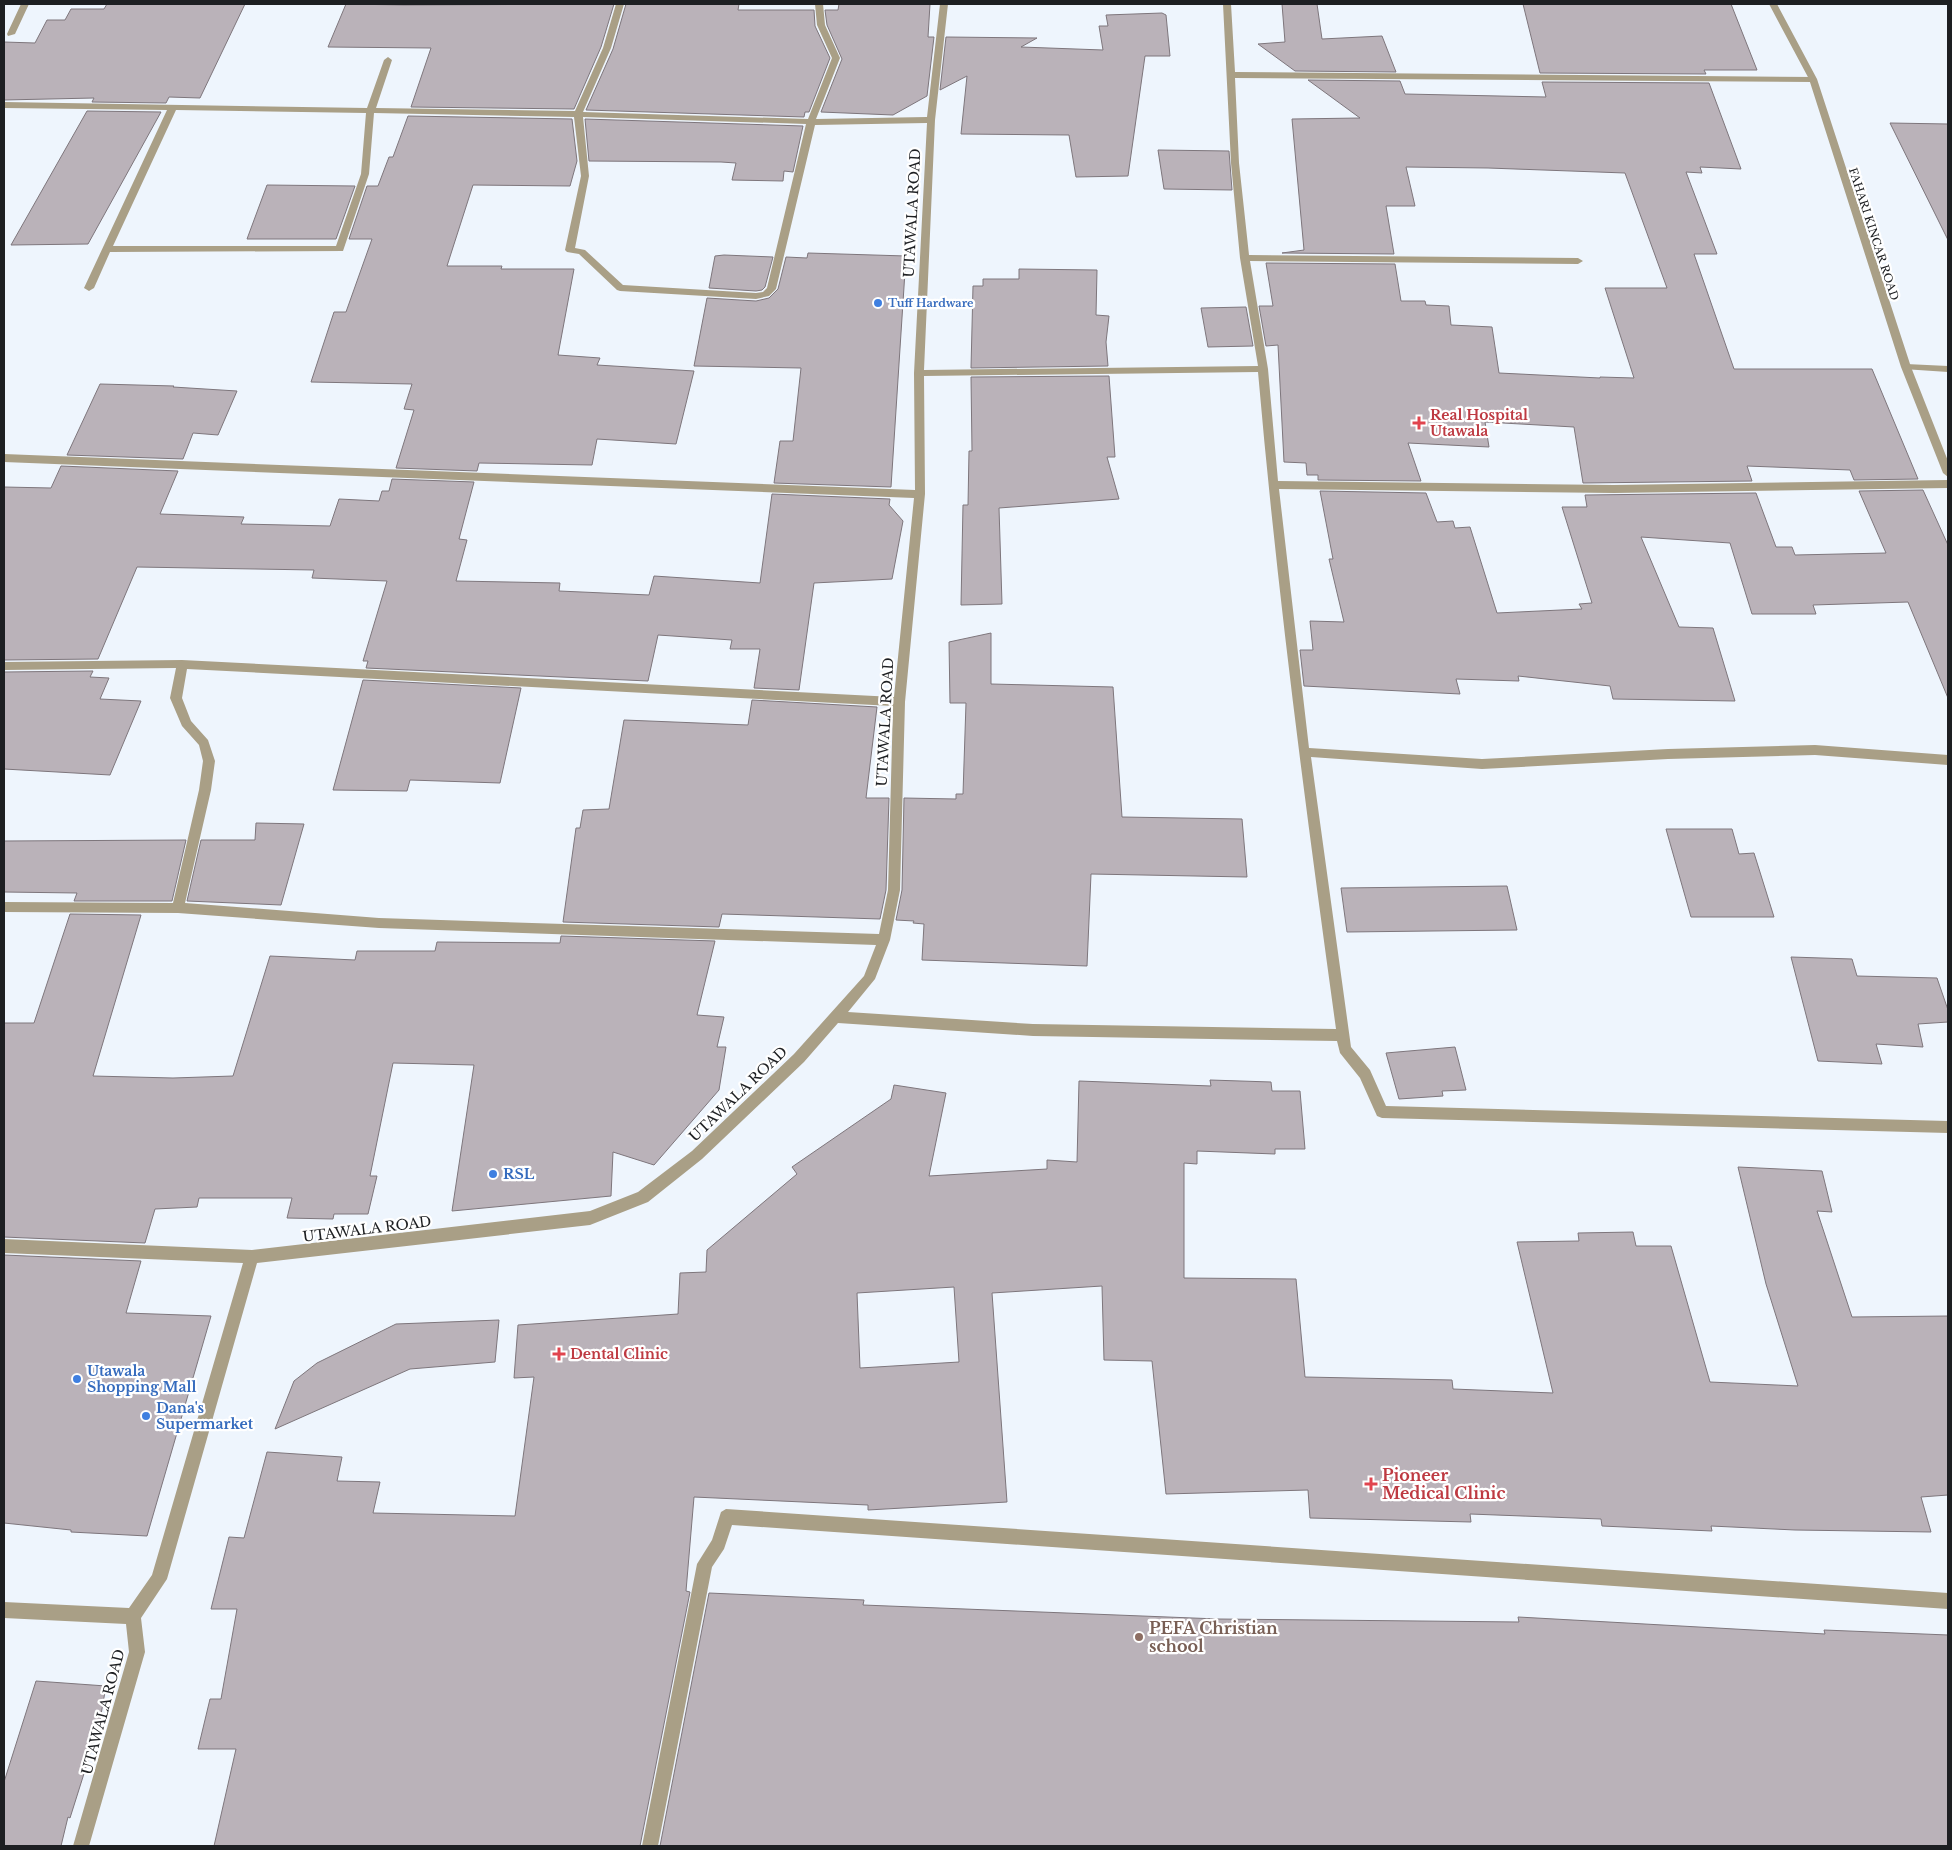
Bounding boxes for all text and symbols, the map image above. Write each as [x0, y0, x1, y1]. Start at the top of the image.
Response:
street label: UTAWALA ROAD [900, 148, 924, 278]
street label: FAHARI KINCAR ROAD [1846, 166, 1902, 302]
place label: Tuff Hardware [888, 296, 974, 310]
marker: Tuff Hardware [872, 297, 884, 309]
place label: Real Hospital Utawala [1430, 406, 1528, 440]
marker: Real Hospital Utawala [1412, 416, 1426, 430]
street label: UTAWALA ROAD [873, 657, 897, 787]
street label: UTAWALA ROAD [685, 1043, 791, 1145]
place label: RSL [503, 1165, 535, 1183]
marker: RSL [487, 1168, 499, 1180]
street label: UTAWALA ROAD [302, 1212, 432, 1246]
place label: Dental Clinic [570, 1345, 668, 1363]
marker: Dental Clinic [552, 1347, 566, 1361]
place label: Utawala Shopping Mall [87, 1362, 196, 1396]
marker: Utawala Shopping Mall [71, 1373, 83, 1385]
place label: Dana's Supermarket [156, 1399, 254, 1433]
marker: Dana's Supermarket [140, 1410, 152, 1422]
place label: Pioneer Medical Clinic [1382, 1465, 1505, 1503]
marker: Pioneer Medical Clinic [1364, 1477, 1378, 1491]
place label: PEFA Christian school [1149, 1618, 1278, 1656]
marker: PEFA Christian school [1133, 1631, 1145, 1643]
street label: UTAWALA ROAD [78, 1647, 128, 1777]

